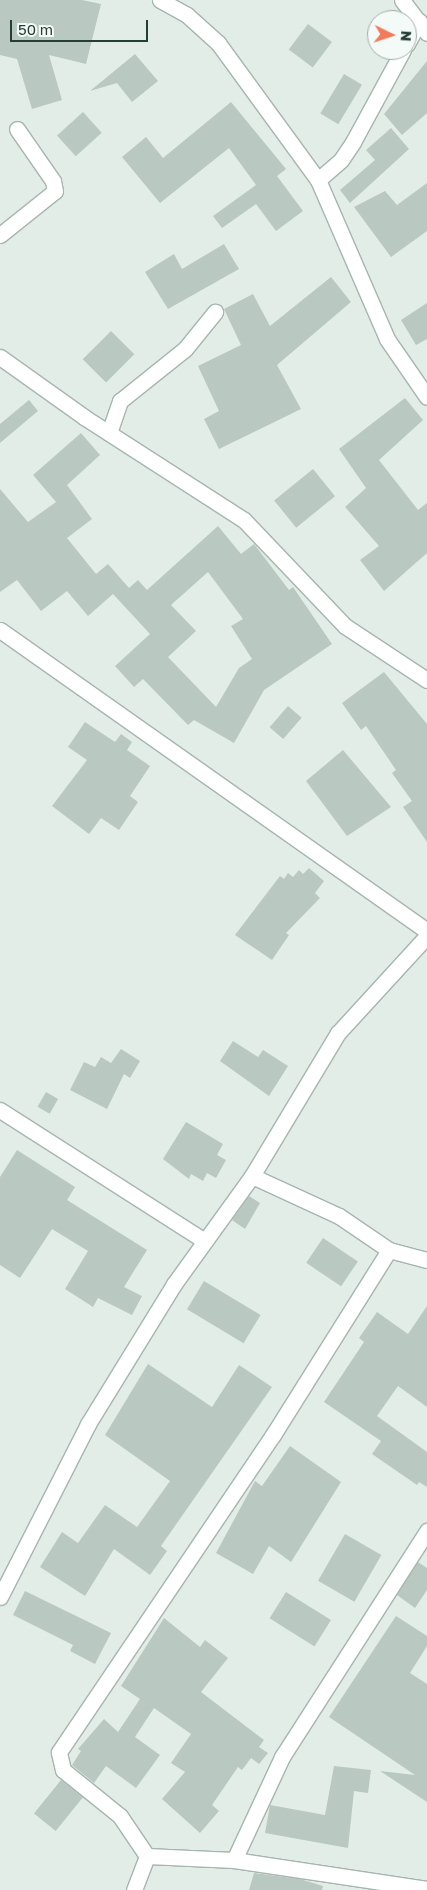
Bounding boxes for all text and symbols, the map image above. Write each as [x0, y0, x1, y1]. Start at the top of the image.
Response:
scale bar [12, 10, 150, 42]
north arrow [367, 10, 417, 60]
text: 50 m [18, 20, 53, 38]
text: N [398, 30, 415, 42]

